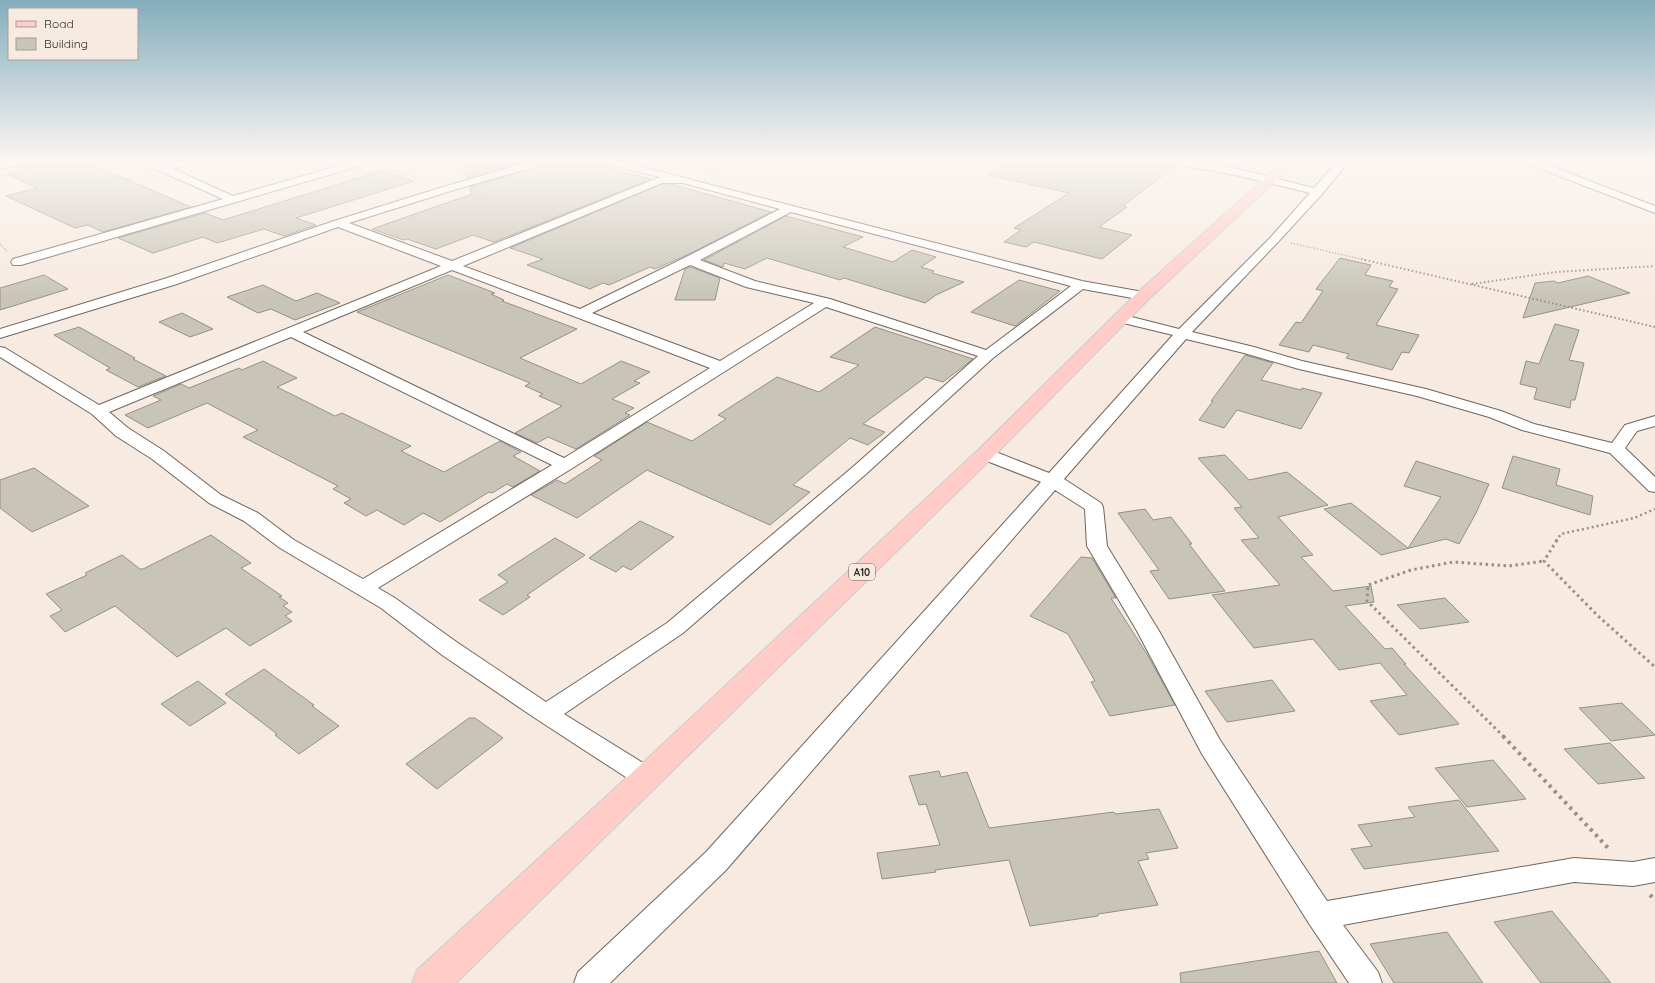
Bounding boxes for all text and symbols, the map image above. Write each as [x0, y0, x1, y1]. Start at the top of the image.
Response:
legend [8, 8, 138, 60]
text: Road [44, 16, 74, 31]
text: Building [44, 36, 88, 51]
road number: A10 [849, 564, 875, 580]

